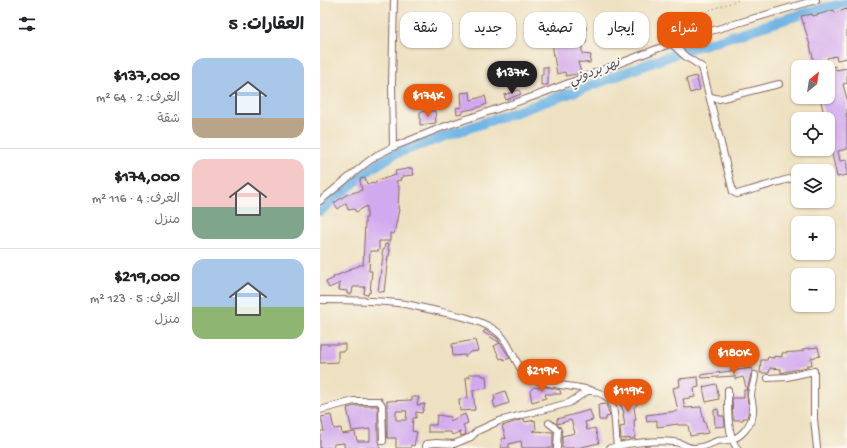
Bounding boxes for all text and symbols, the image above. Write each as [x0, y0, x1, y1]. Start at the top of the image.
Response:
chip: شقة [400, 12, 452, 48]
chip: جديد [460, 12, 516, 48]
chip: تصفية [524, 12, 586, 48]
chip: إيجار [594, 12, 649, 48]
chip: شراء [657, 12, 712, 48]
icon: filters [16, 13, 38, 35]
text: العقارات: 5 [229, 16, 304, 36]
water label: نهر بردوني [567, 55, 625, 91]
north arrow [791, 60, 835, 104]
map controls [791, 60, 835, 312]
pin: $137K [484, 61, 540, 95]
text: $137K [496, 66, 528, 81]
text: $137,000 [114, 67, 180, 87]
icon: home [224, 74, 272, 122]
pin: $174K [400, 84, 456, 118]
text: $174K [412, 89, 444, 104]
text: الغرف: 2 · 64 m² [96, 91, 180, 106]
text: شقة [157, 112, 180, 127]
button: locate [791, 112, 835, 156]
button: layers [791, 164, 835, 208]
text: $174,000 [114, 168, 180, 188]
icon: home [224, 175, 272, 223]
text: الغرف: 4 · 116 m² [92, 192, 180, 207]
text: منزل [154, 213, 180, 228]
button: + [791, 216, 835, 260]
text: $219,000 [114, 268, 180, 288]
button: − [791, 268, 835, 312]
icon: home [224, 275, 272, 323]
text: الغرف: 5 · 123 m² [90, 292, 180, 307]
text: منزل [154, 313, 180, 328]
pin: $180K [706, 341, 762, 375]
text: $180K [718, 346, 750, 361]
pin: $219K [514, 359, 570, 393]
text: $219K [526, 364, 558, 379]
pin: $119K [600, 379, 656, 413]
text: $119K [613, 384, 643, 399]

